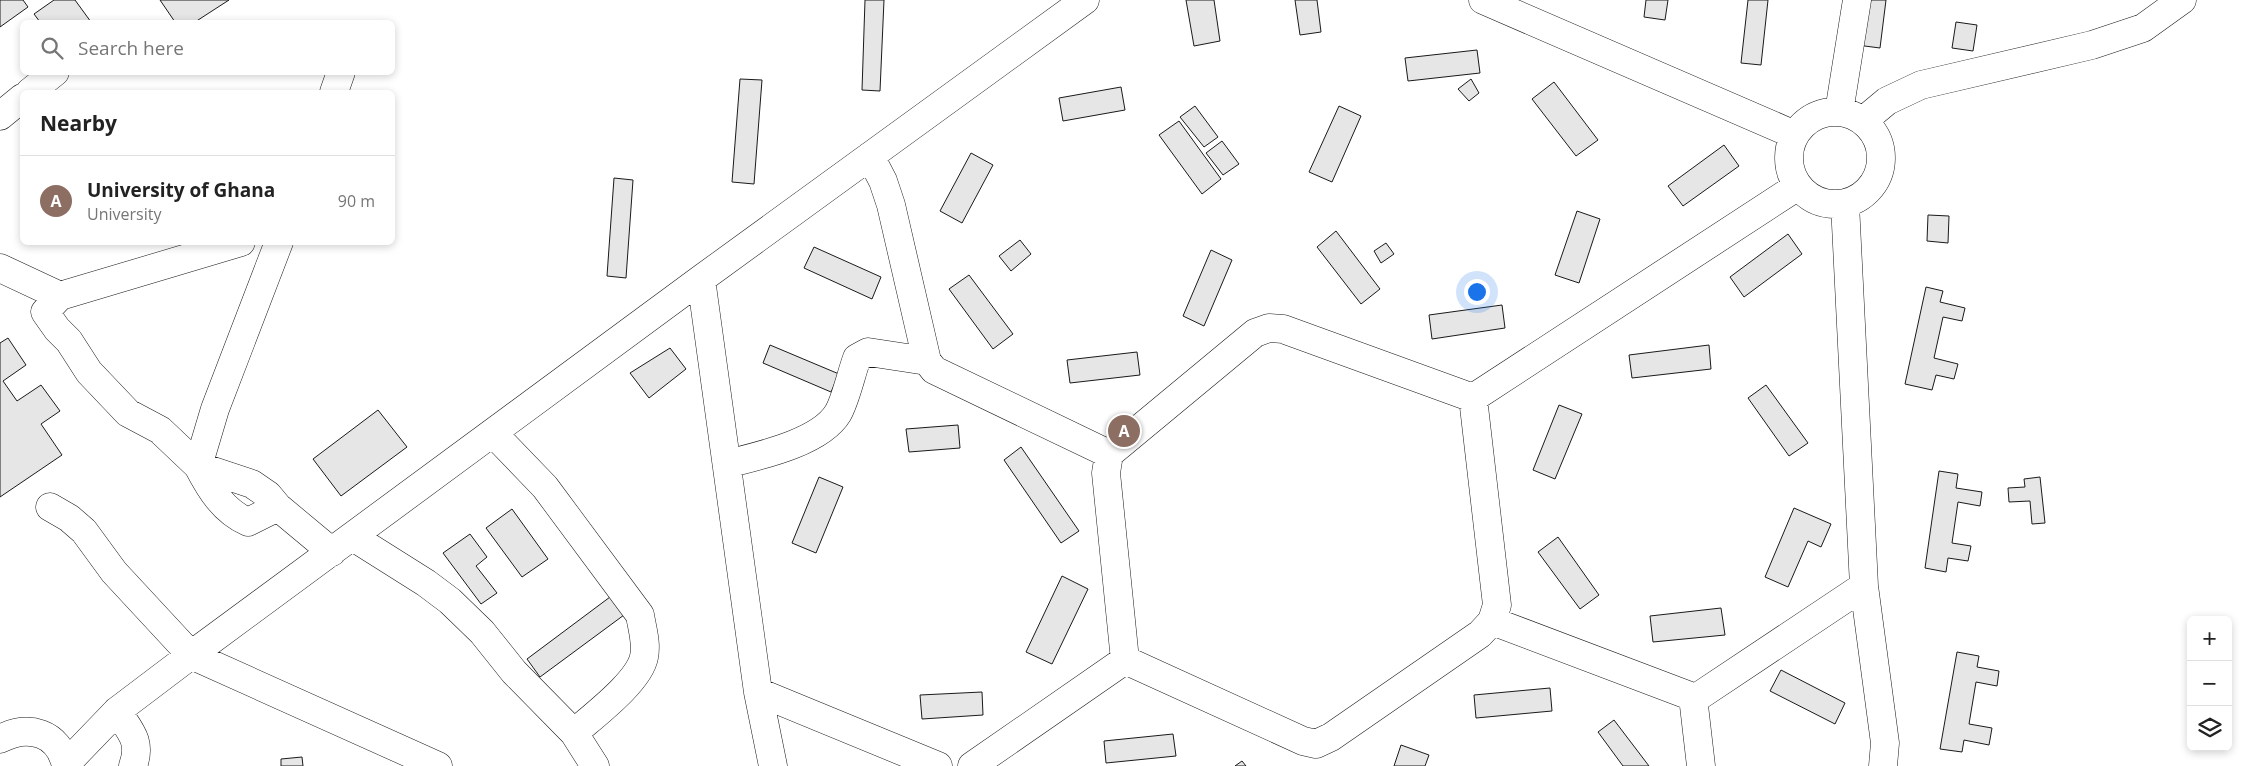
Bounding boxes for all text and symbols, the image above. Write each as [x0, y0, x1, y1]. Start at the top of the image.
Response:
search box [20, 20, 395, 75]
icon: search [38, 34, 66, 62]
text: Search here [78, 35, 184, 61]
text: Nearby [40, 109, 117, 137]
text: University of Ghana [87, 177, 275, 203]
text: A [50, 190, 62, 212]
text: 90 m [338, 190, 375, 212]
text: University [87, 203, 161, 225]
your location [1464, 279, 1490, 305]
pin: A [1108, 412, 1140, 450]
map controls [2187, 616, 2232, 751]
button: + [2187, 616, 2232, 661]
button: − [2187, 661, 2232, 706]
button: layers [2187, 706, 2232, 751]

